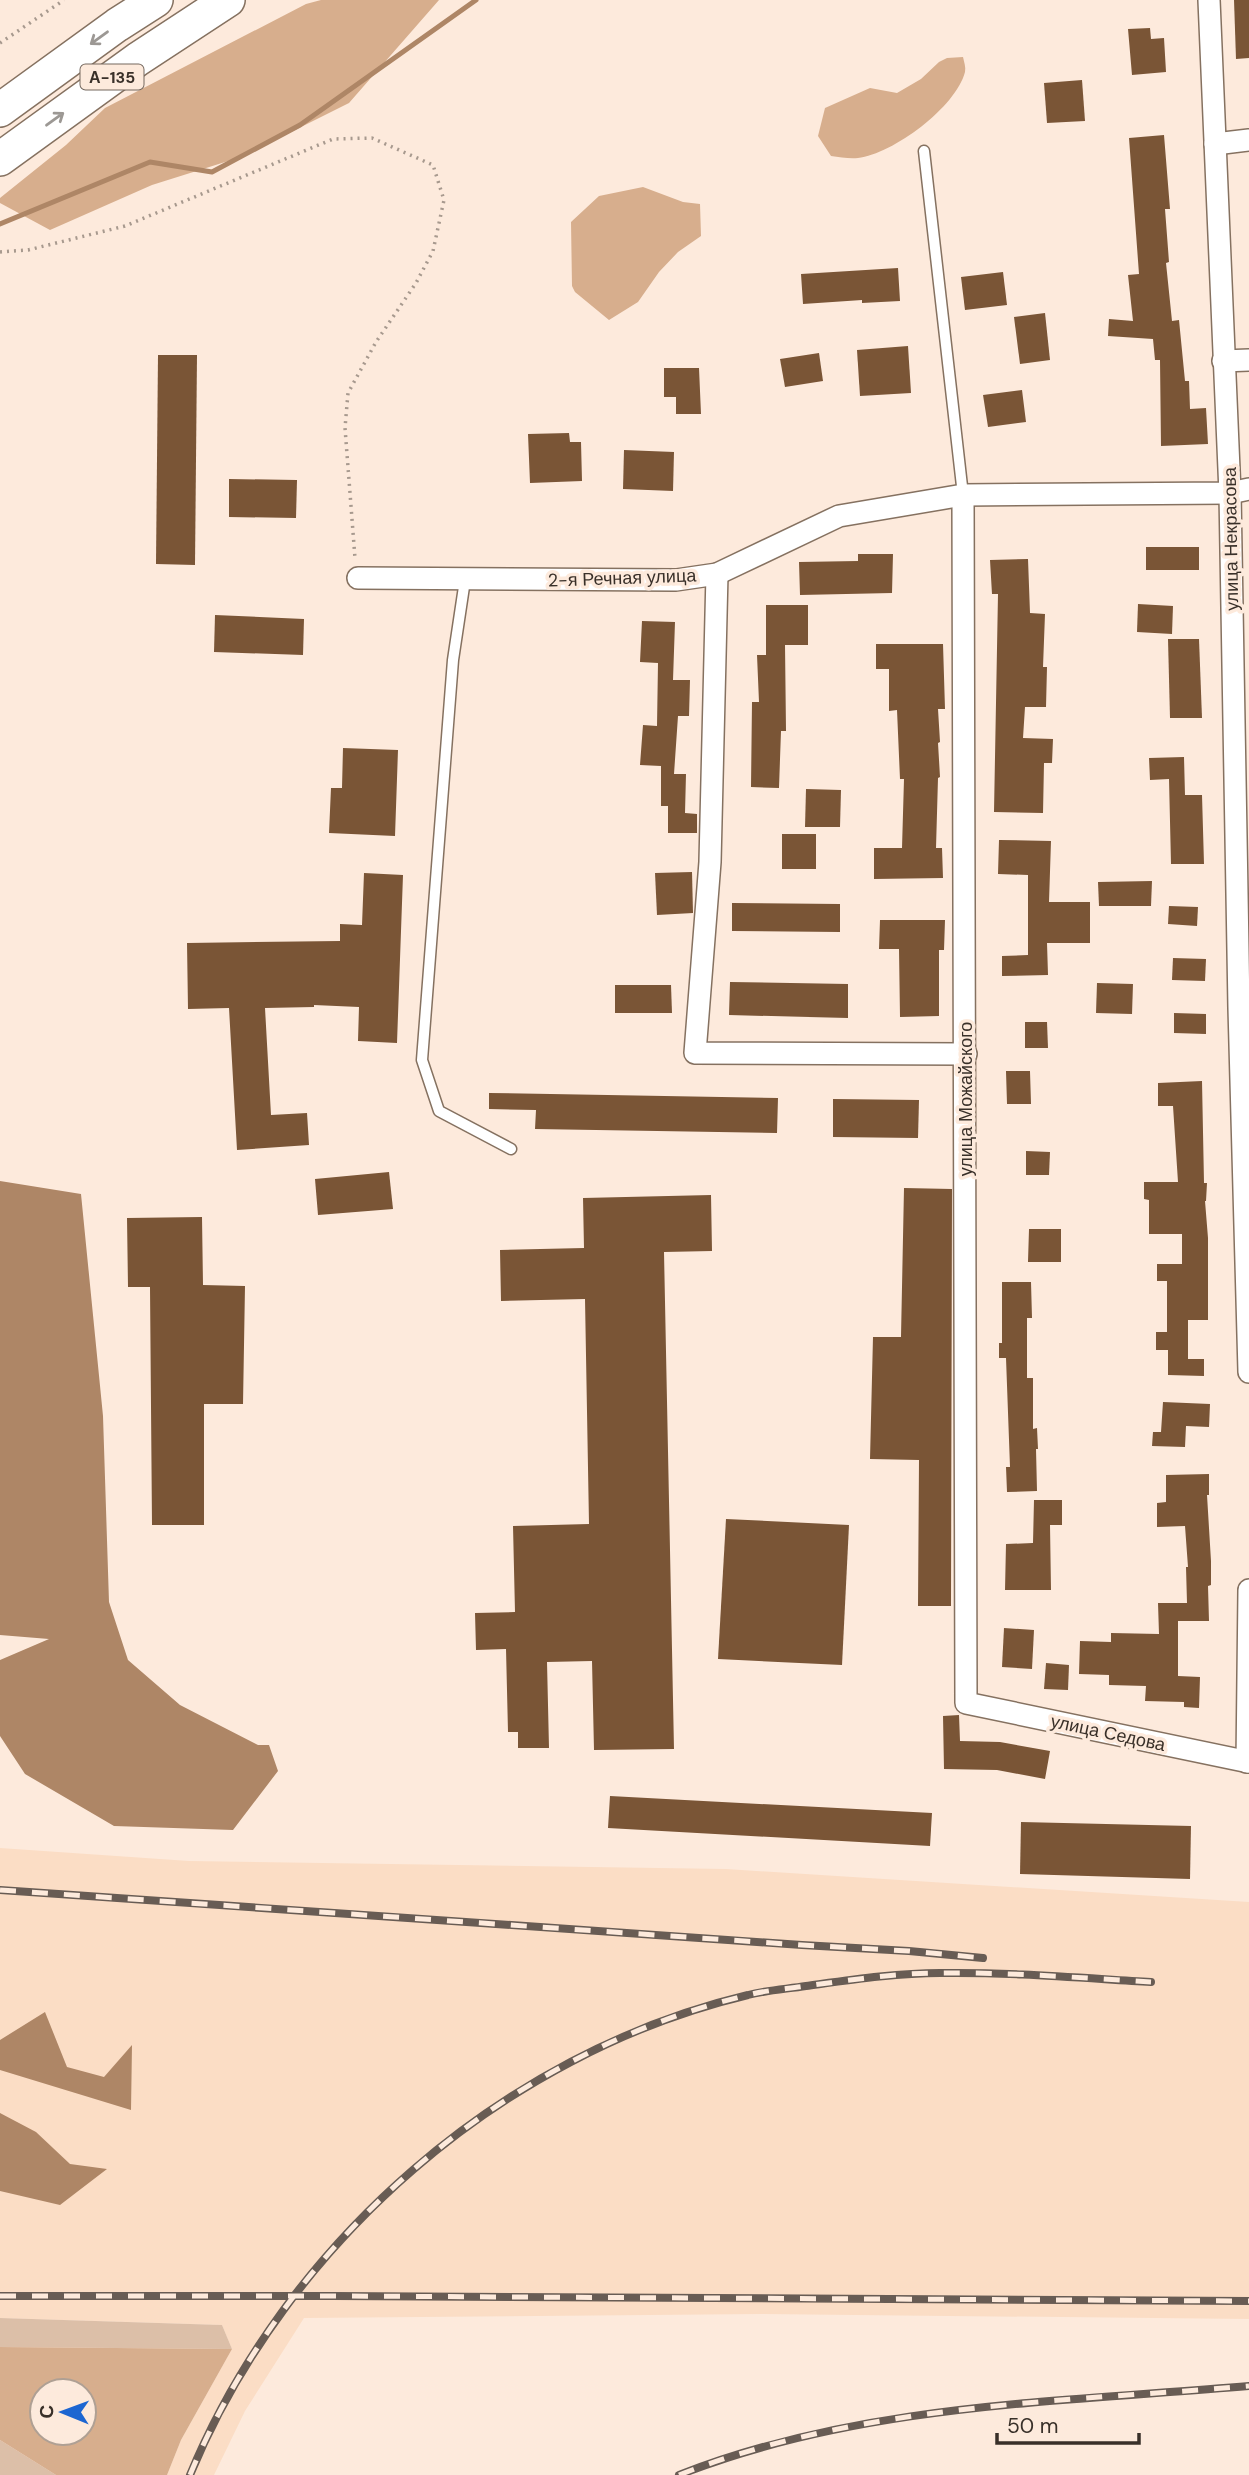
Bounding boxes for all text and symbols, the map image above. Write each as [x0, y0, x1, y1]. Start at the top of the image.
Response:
one-way arrow [90, 31, 109, 45]
road number: А-135 [80, 64, 144, 90]
one-way arrow [45, 111, 64, 126]
street label: улица Некрасова [1218, 466, 1244, 611]
street label: 2-я Речная улица [547, 563, 698, 593]
street label: улица Можайского [954, 1022, 978, 1176]
street label: улица Седова [1048, 1709, 1169, 1757]
north arrow [28, 2377, 98, 2447]
scale bar [997, 2402, 1139, 2446]
text: С [34, 2404, 59, 2419]
text: 50 m [1007, 2412, 1058, 2440]

